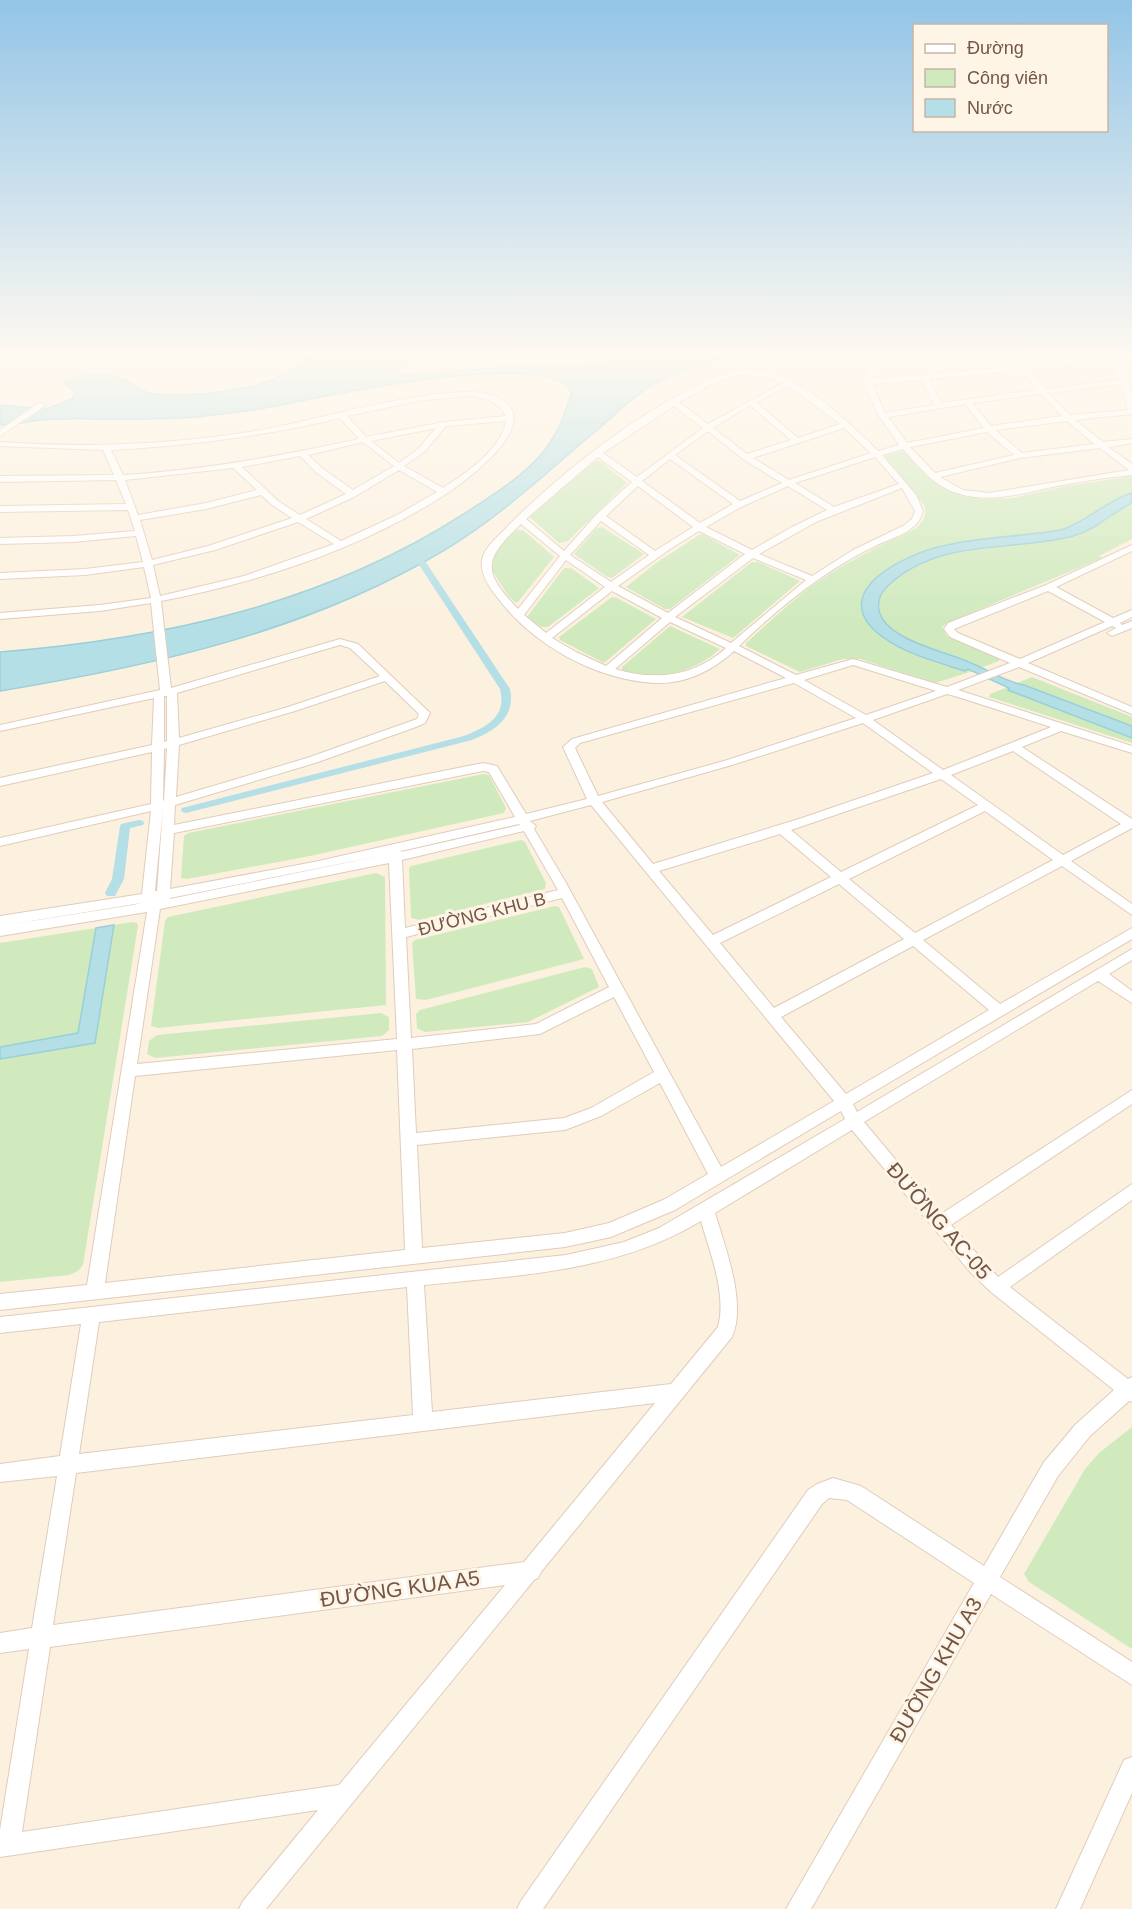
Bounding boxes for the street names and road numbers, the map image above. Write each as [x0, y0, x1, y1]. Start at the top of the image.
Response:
street label: ĐƯỜNG KHU B [416, 888, 548, 940]
street label: ĐƯỜNG AC-05 [883, 1158, 996, 1284]
street label: ĐƯỜNG KUA A5 [319, 1566, 481, 1611]
street label: ĐƯỜNG KHU A3 [885, 1593, 986, 1746]

